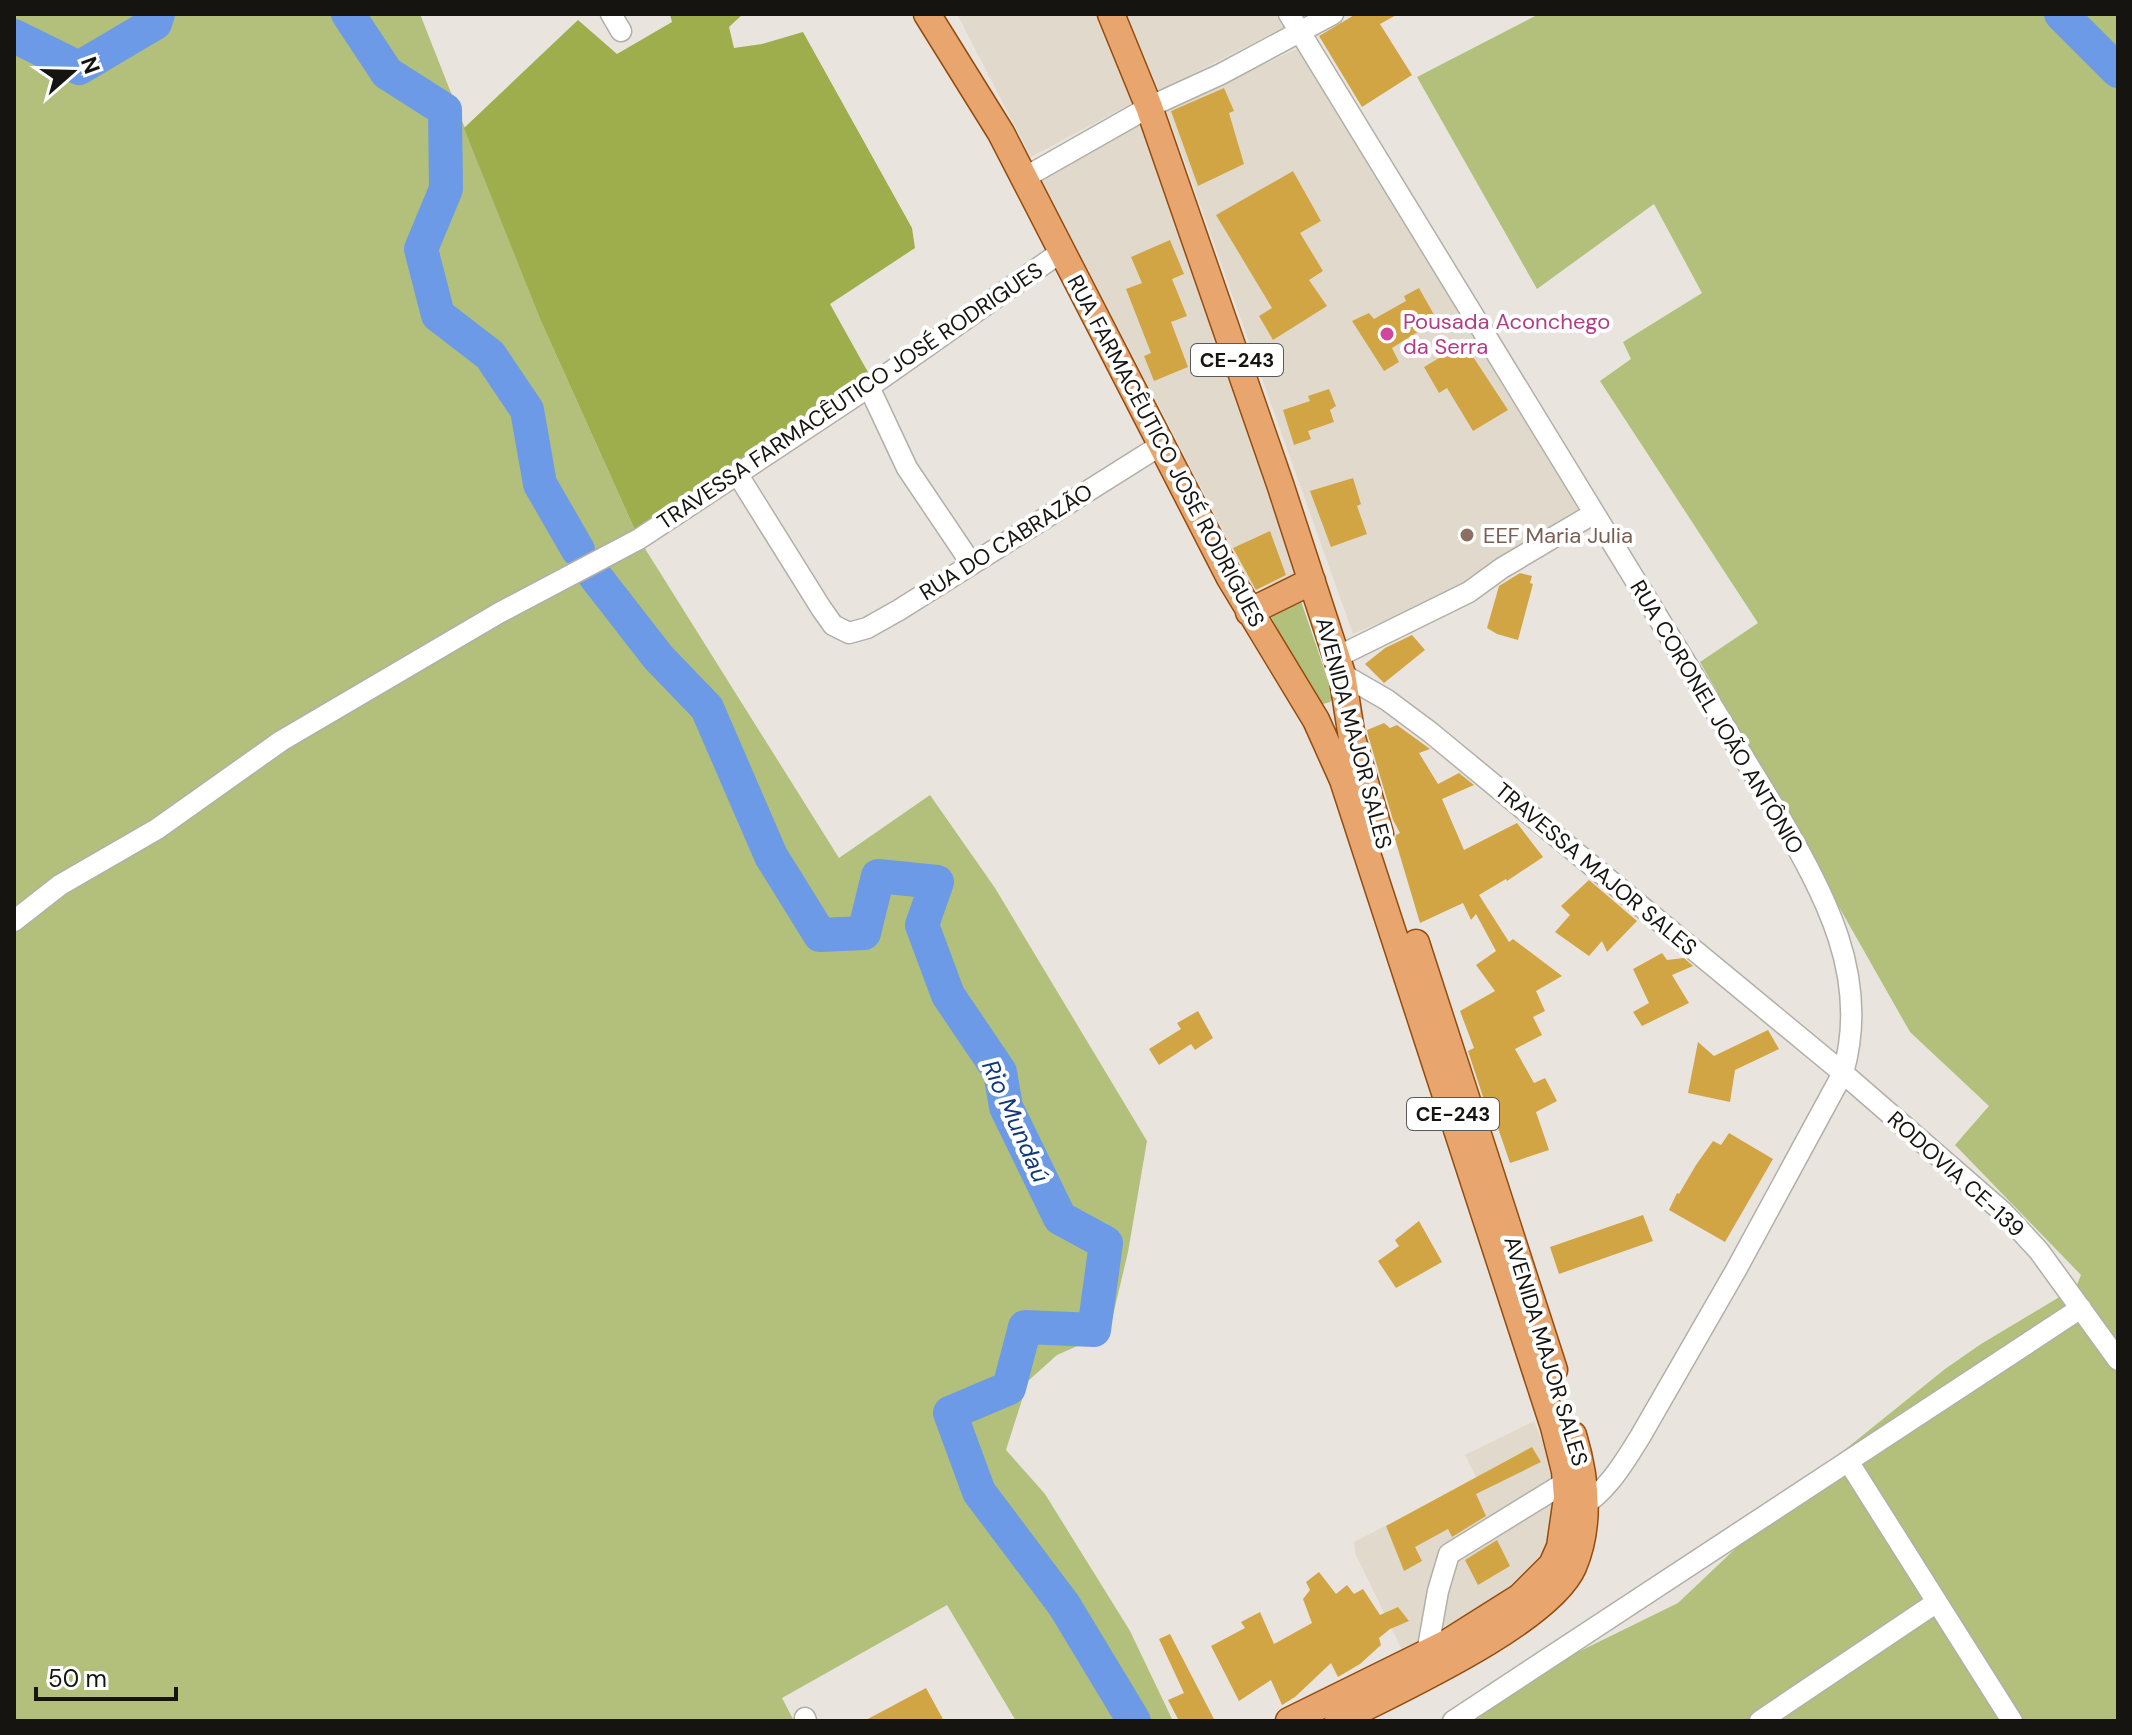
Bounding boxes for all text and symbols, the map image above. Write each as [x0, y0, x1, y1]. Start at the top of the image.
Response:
north arrow [32, 32, 112, 112]
text: N [74, 53, 107, 78]
street label: TRAVESSA FARMACÊUTICO JOSÉ RODRIGUES [652, 256, 1048, 536]
street label: RUA FARMACÊUTICO JOSÉ RODRIGUES [1060, 270, 1272, 632]
place label: Pousada Aconchego da Serra [1403, 307, 1610, 361]
marker: Pousada Aconchego da Serra [1378, 325, 1396, 343]
road number: CE-243 [1191, 344, 1283, 376]
street label: RUA DO CABRAZÃO [914, 477, 1098, 607]
place label: EEF Maria Julia [1483, 521, 1633, 550]
marker: EEF Maria Julia [1458, 526, 1476, 544]
street label: RUA CORONEL JOÃO ANTÔNIO [1624, 575, 1810, 859]
street label: AVENIDA MAJOR SALES [1309, 614, 1399, 852]
street label: TRAVESSA MAJOR SALES [1489, 776, 1703, 962]
water label: Rio Mundaú [975, 1055, 1057, 1187]
road number: CE-243 [1407, 1098, 1499, 1130]
street label: RODOVIA CE-139 [1881, 1105, 2031, 1243]
street label: AVENIDA MAJOR SALES [1497, 1233, 1595, 1469]
scale bar [36, 1651, 176, 1701]
text: 50 m [48, 1663, 107, 1694]

